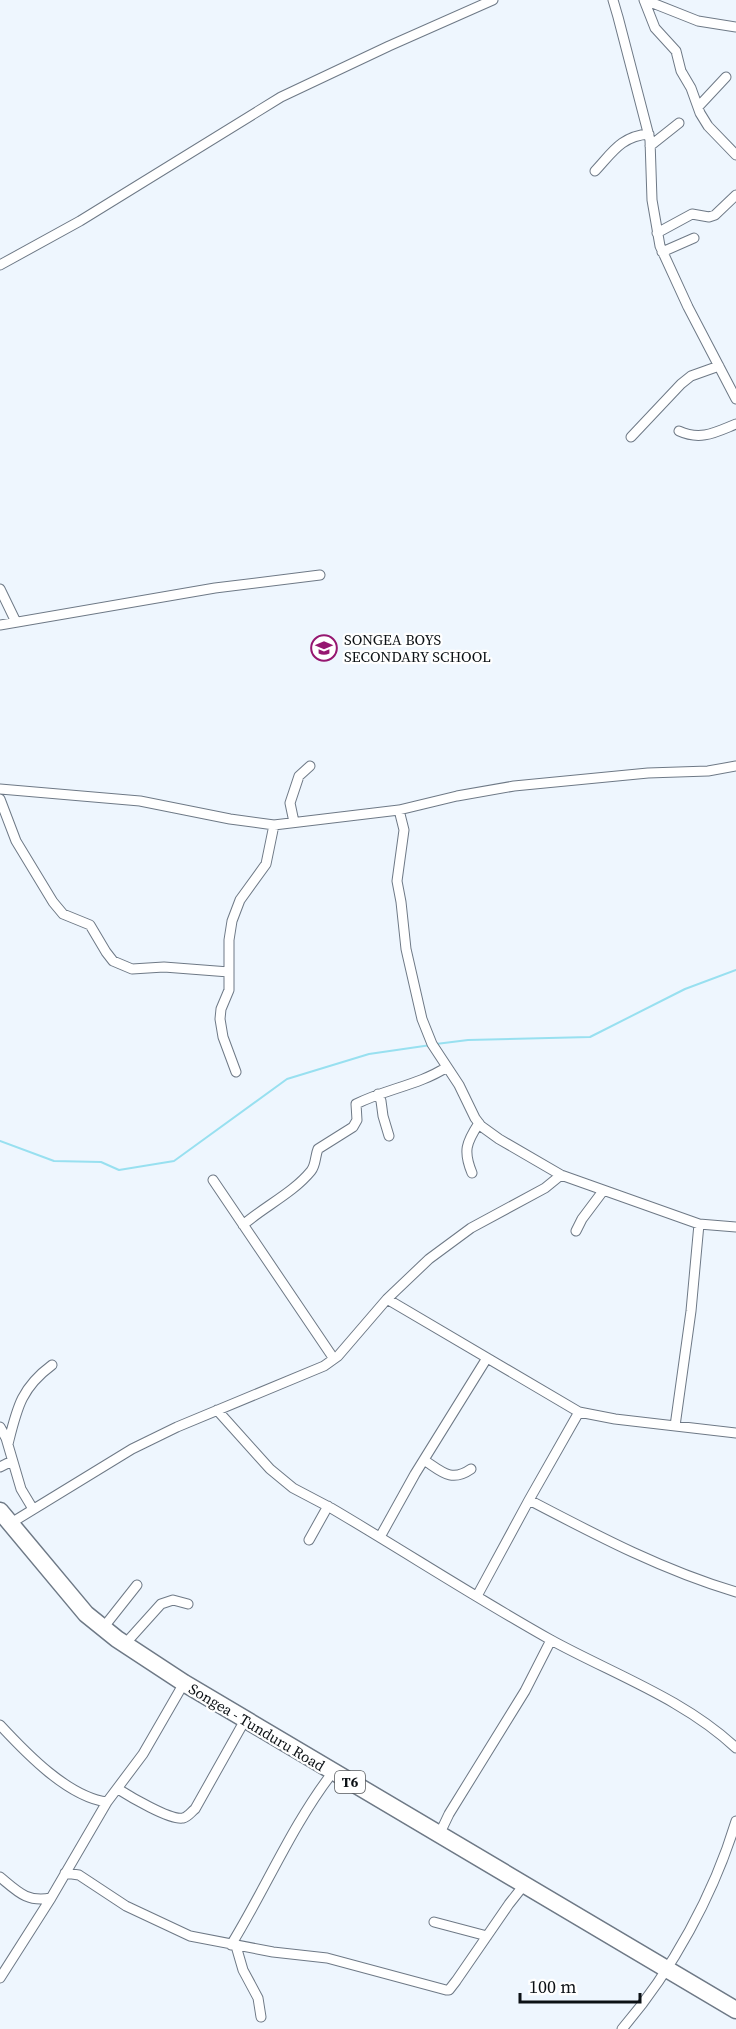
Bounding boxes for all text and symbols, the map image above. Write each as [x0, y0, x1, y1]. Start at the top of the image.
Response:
place label: SONGEA BOYS SECONDARY SCHOOL [344, 629, 491, 667]
school or university icon: SONGEA BOYS SECONDARY SCHOOL [309, 633, 339, 663]
street label: Songea - Tunduru Road [185, 1678, 329, 1776]
road number: T6 [335, 1771, 365, 1793]
scale bar [520, 1966, 640, 2004]
text: 100 m [529, 1974, 576, 1999]

